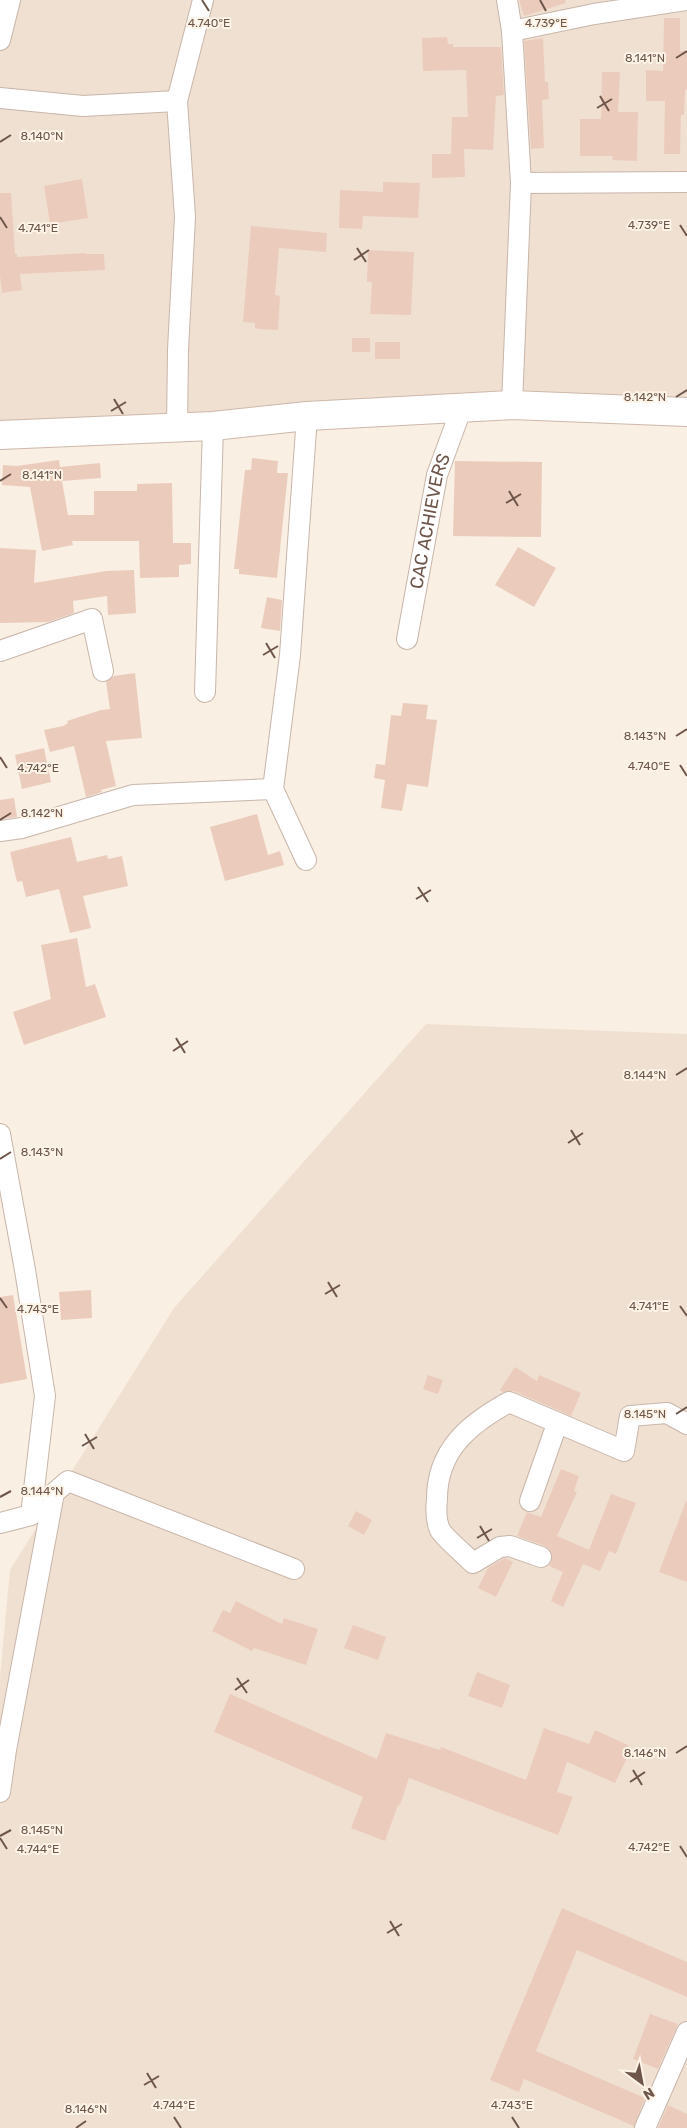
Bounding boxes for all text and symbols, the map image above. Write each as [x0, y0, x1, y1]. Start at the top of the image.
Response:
text: 4.740°E [188, 16, 230, 30]
text: 4.739°E [525, 16, 567, 30]
text: 8.141°N [625, 51, 665, 65]
text: 8.140°N [21, 129, 63, 143]
text: 4.739°E [628, 218, 670, 232]
text: 4.741°E [18, 221, 58, 235]
text: 8.142°N [624, 390, 666, 404]
street label: CAC ACHIEVERS [405, 450, 455, 591]
text: 8.141°N [22, 468, 62, 482]
text: 8.143°N [624, 729, 666, 743]
text: 4.740°E [628, 759, 670, 773]
text: 4.742°E [17, 761, 59, 775]
text: 8.142°N [21, 806, 63, 820]
text: 8.144°N [624, 1068, 666, 1082]
text: 8.143°N [21, 1145, 63, 1159]
text: 4.741°E [629, 1299, 669, 1313]
text: 4.743°E [17, 1302, 59, 1316]
text: 8.145°N [624, 1407, 666, 1421]
text: 8.144°N [21, 1484, 63, 1498]
text: 8.146°N [624, 1746, 666, 1760]
text: 8.145°N [21, 1823, 63, 1837]
text: 4.742°E [628, 1840, 670, 1854]
text: 4.744°E [17, 1842, 59, 1856]
north arrow [617, 2058, 667, 2108]
text: N [640, 2084, 657, 2103]
text: 4.744°E [153, 2098, 195, 2112]
text: 4.743°E [491, 2098, 533, 2112]
text: 8.146°N [65, 2102, 107, 2116]

